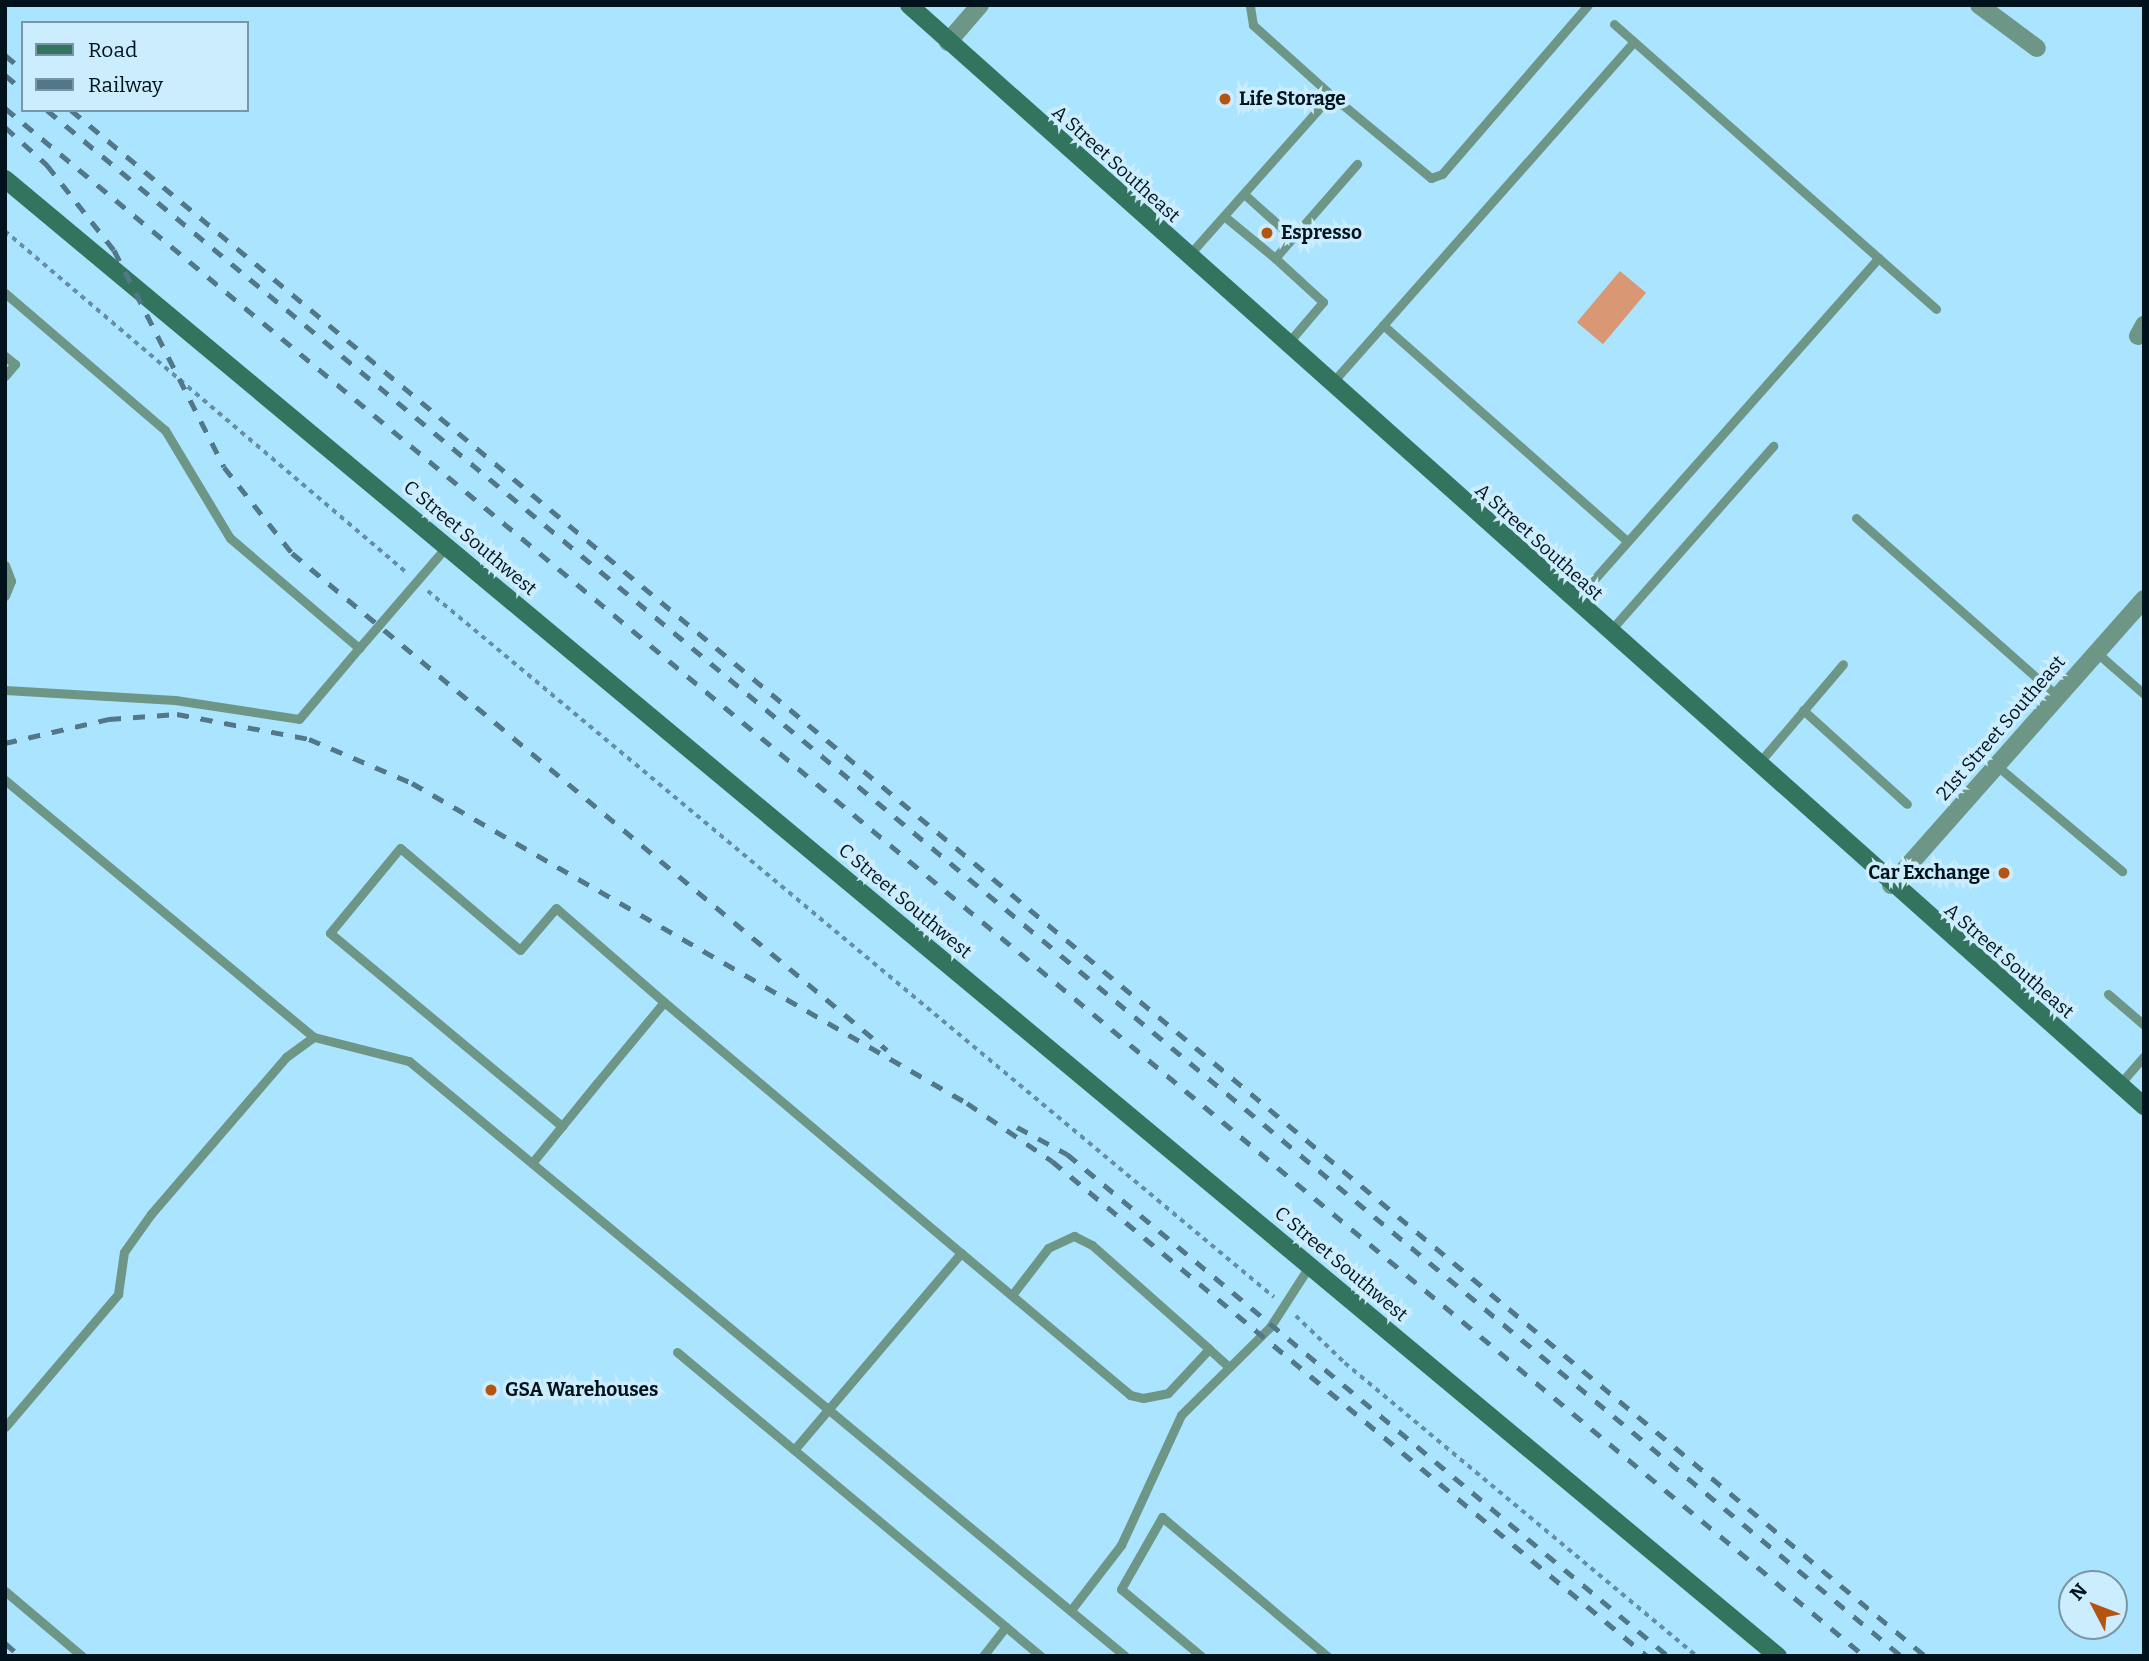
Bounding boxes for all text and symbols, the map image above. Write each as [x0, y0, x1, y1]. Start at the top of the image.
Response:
legend [21, 21, 248, 112]
text: Road [88, 37, 137, 63]
text: Railway [88, 72, 163, 98]
place label: Life Storage [1239, 88, 1346, 110]
marker: Life Storage [1217, 91, 1233, 107]
street label: A Street Southeast [1048, 101, 1184, 227]
place label: Espresso [1281, 222, 1362, 244]
marker: Espresso [1259, 225, 1275, 241]
street label: C Street Southwest [399, 476, 541, 600]
street label: A Street Southeast [1471, 479, 1607, 605]
street label: 21st Street Southeast [1932, 651, 2070, 805]
street label: C Street Southwest [834, 839, 976, 963]
place label: Car Exchange [1868, 862, 1990, 884]
marker: Car Exchange [1996, 865, 2012, 881]
street label: A Street Southeast [1940, 899, 2078, 1023]
street label: C Street Southwest [1270, 1202, 1412, 1326]
place label: GSA Warehouses [505, 1379, 658, 1401]
marker: GSA Warehouses [483, 1382, 499, 1398]
north arrow [2058, 1570, 2128, 1640]
text: N [2065, 1579, 2092, 1605]

